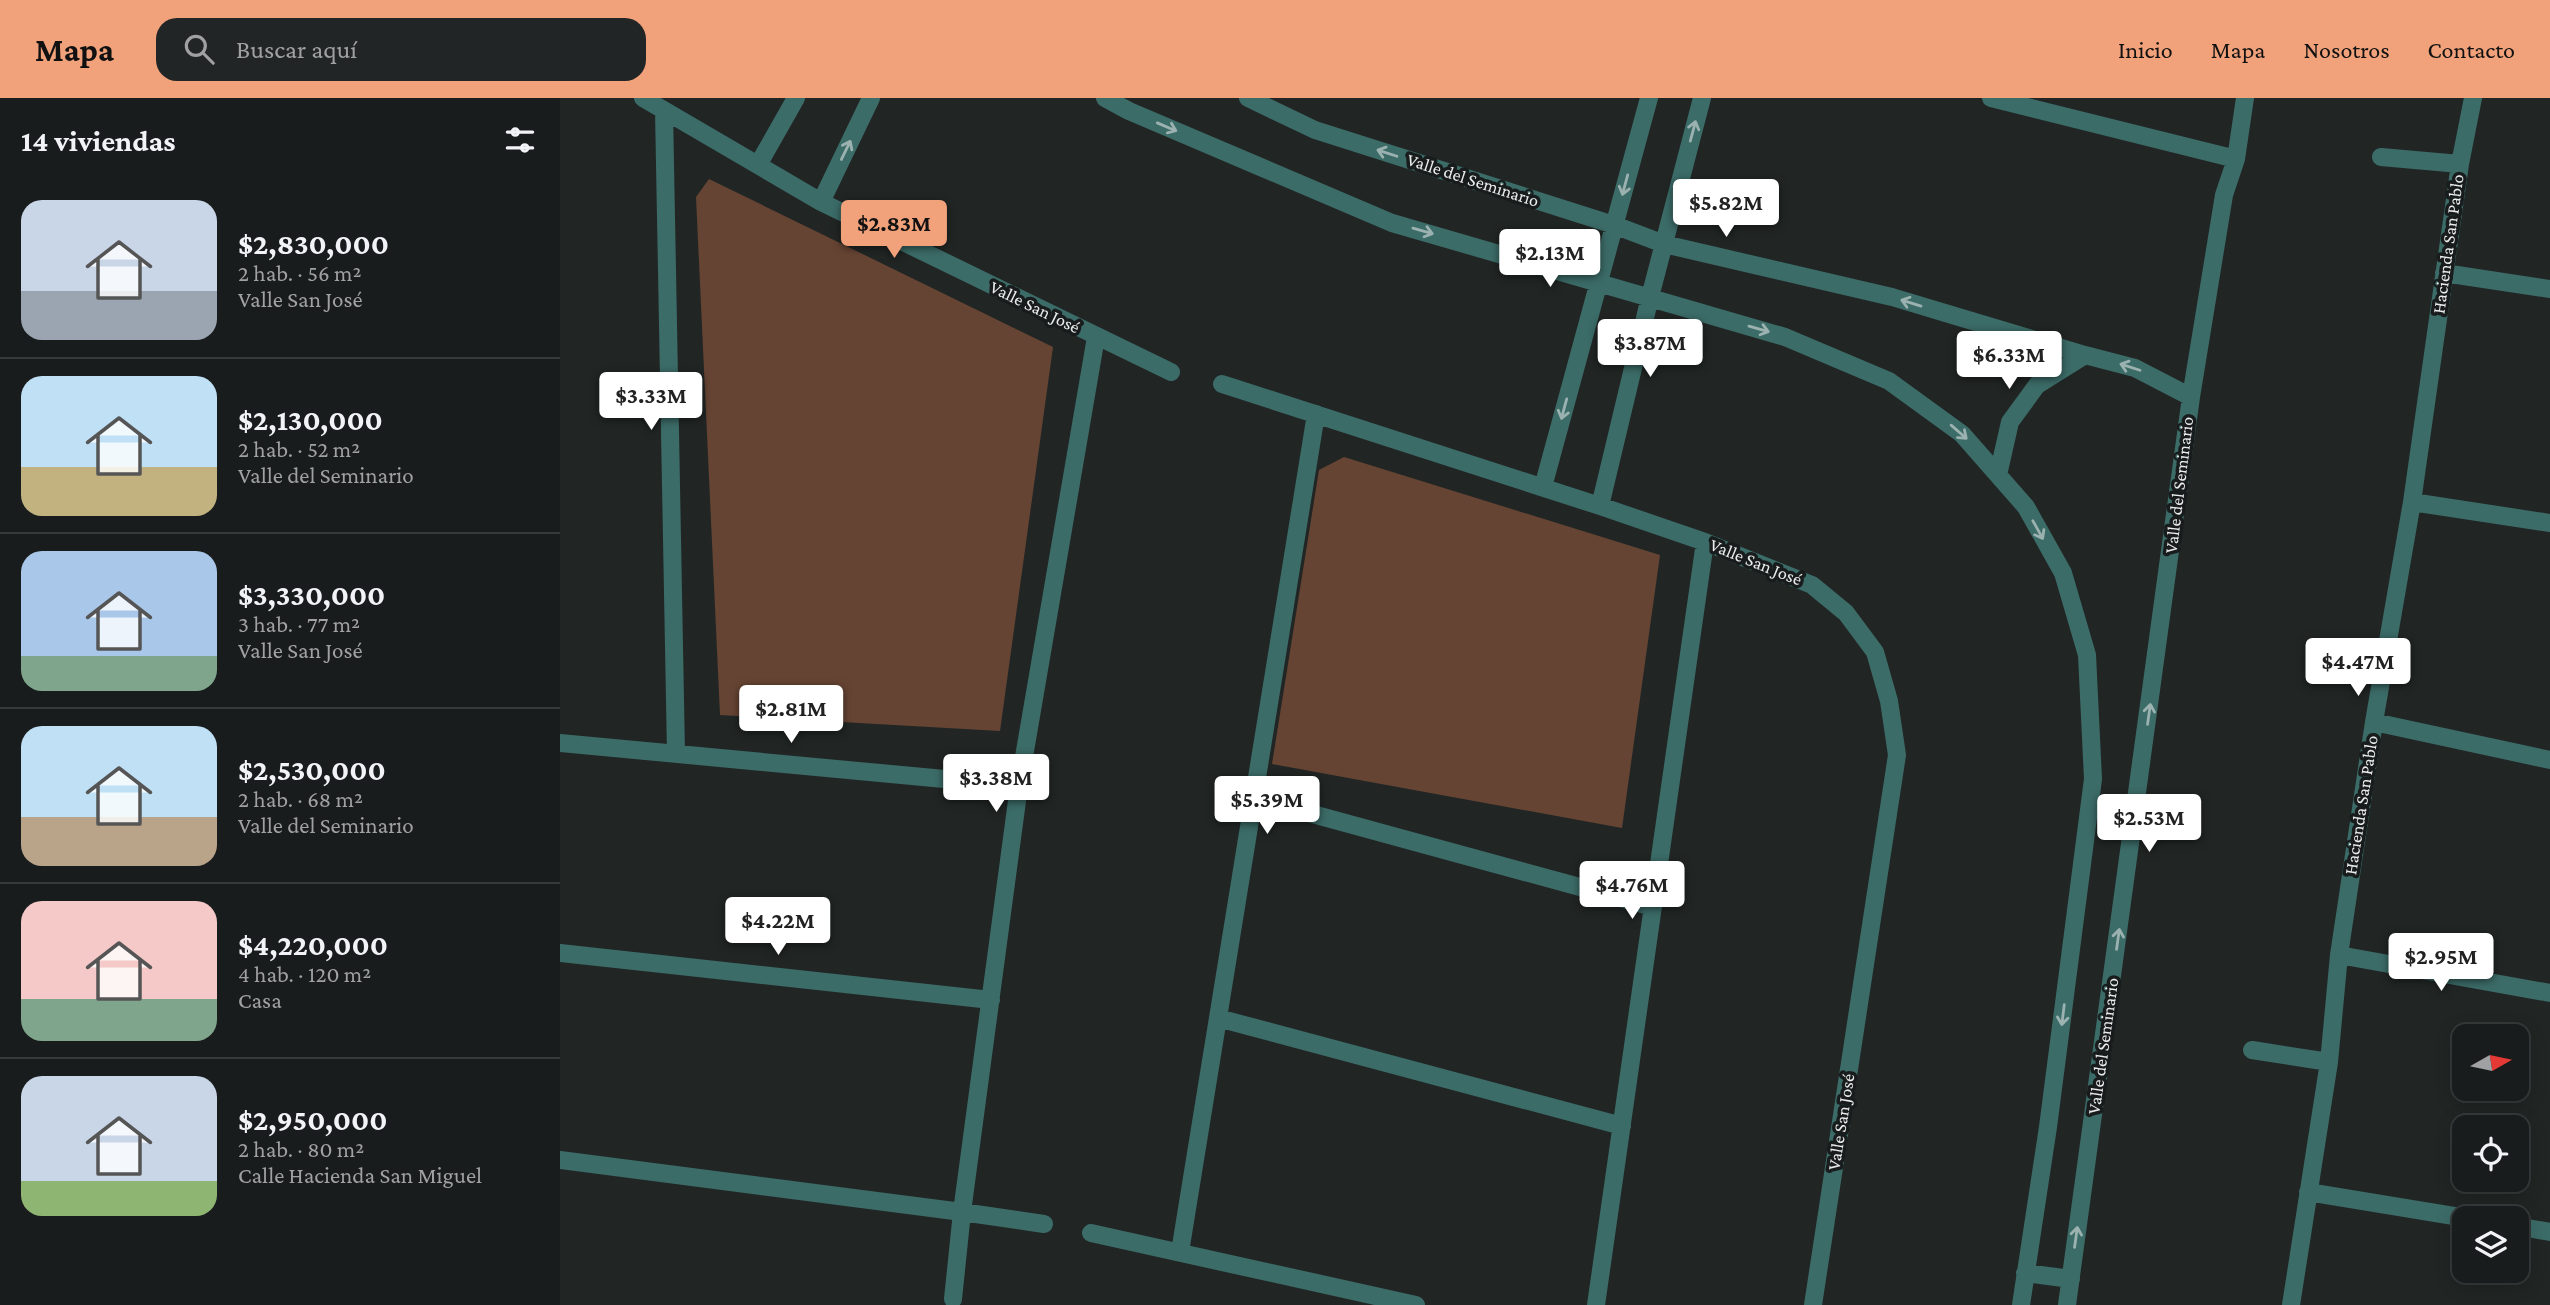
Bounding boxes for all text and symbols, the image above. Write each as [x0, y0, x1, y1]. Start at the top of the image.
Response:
search box [156, 18, 646, 81]
icon: search [180, 30, 218, 68]
text: Mapa [35, 31, 114, 68]
text: Buscar aquí [236, 35, 357, 64]
text: Inicio [2118, 36, 2173, 63]
text: Mapa [2211, 36, 2265, 63]
text: Nosotros [2303, 36, 2390, 63]
text: Contacto [2428, 36, 2515, 63]
one-way arrow [1687, 120, 1700, 142]
icon: filters [501, 121, 539, 159]
one-way arrow [1156, 121, 1177, 134]
text: 14 viviendas [21, 124, 176, 157]
one-way arrow [840, 140, 853, 161]
one-way arrow [1376, 146, 1398, 159]
street label: Valle del Seminario [1404, 149, 1542, 211]
street label: Hacienda San Pablo [2428, 173, 2468, 315]
one-way arrow [1618, 174, 1631, 196]
pin: $5.82M [1669, 180, 1783, 239]
text: $5.82M [1689, 189, 1763, 215]
pin: $2.83M [837, 200, 951, 260]
text: $2.83M [857, 210, 931, 236]
one-way arrow [1411, 226, 1433, 239]
text: $2,830,000 [238, 227, 389, 260]
icon: home [77, 228, 161, 312]
pin: $2.13M [1493, 230, 1607, 289]
text: $2.13M [1515, 239, 1585, 265]
text: 2 hab. · 56 m² [238, 260, 361, 286]
street label: Valle San José [987, 277, 1083, 337]
text: Valle San José [238, 286, 363, 312]
one-way arrow [1901, 295, 1923, 308]
pin: $3.87M [1593, 320, 1707, 379]
one-way arrow [1747, 323, 1769, 336]
text: $3.87M [1614, 329, 1686, 355]
pin: $6.33M [1952, 331, 2066, 391]
text: $6.33M [1973, 341, 2045, 367]
one-way arrow [2119, 360, 2141, 373]
pin: $3.33M [594, 372, 708, 432]
text: $3.33M [615, 382, 687, 408]
one-way arrow [1557, 397, 1570, 420]
text: $2,130,000 [238, 403, 383, 436]
icon: home [77, 404, 161, 488]
street label: Valle del Seminario [2161, 415, 2197, 554]
one-way arrow [1950, 424, 1968, 440]
text: 2 hab. · 52 m² [238, 436, 360, 462]
text: Valle del Seminario [238, 462, 414, 488]
one-way arrow [2031, 519, 2045, 539]
street label: Valle San José [1707, 534, 1805, 590]
text: $3,330,000 [238, 578, 385, 611]
icon: home [77, 579, 161, 663]
text: 3 hab. · 77 m² [238, 611, 360, 637]
text: Valle San José [238, 637, 363, 663]
pin: $4.47M [2301, 638, 2415, 698]
text: $4.47M [2322, 648, 2394, 674]
pin: $2.81M [734, 686, 848, 745]
text: $2.81M [755, 695, 827, 721]
one-way arrow [2143, 703, 2156, 726]
street label: Hacienda San Pablo [2340, 734, 2382, 876]
text: $2,530,000 [238, 753, 386, 786]
icon: home [77, 754, 161, 838]
pin: $3.38M [939, 754, 1053, 814]
text: $3.38M [959, 764, 1033, 790]
pin: $5.39M [1210, 776, 1324, 836]
text: 2 hab. · 68 m² [238, 786, 363, 812]
text: $5.39M [1231, 786, 1303, 812]
pin: $2.53M [2092, 794, 2206, 854]
text: $2.53M [2113, 804, 2185, 830]
text: Valle del Seminario [238, 812, 414, 838]
pin: $4.76M [1575, 862, 1689, 921]
text: $4.76M [1596, 871, 1668, 897]
pin: $4.22M [721, 898, 835, 957]
text: $4.22M [741, 907, 815, 933]
text: $4,220,000 [238, 928, 388, 961]
one-way arrow [2111, 928, 2124, 951]
icon: home [77, 929, 161, 1013]
pin: $2.95M [2384, 934, 2498, 993]
text: $2.95M [2405, 943, 2477, 969]
text: 4 hab. · 120 m² [238, 961, 371, 987]
street label: Valle del Seminario [2084, 976, 2122, 1116]
text: Casa [238, 987, 282, 1013]
one-way arrow [2056, 1003, 2069, 1026]
north arrow [2452, 1024, 2529, 1101]
map controls [2452, 1024, 2529, 1283]
street label: Valle San José [1823, 1072, 1859, 1172]
text: $2,950,000 [238, 1103, 388, 1136]
icon: home [77, 1104, 161, 1188]
button: locate [2452, 1115, 2529, 1192]
text: 2 hab. · 80 m² [238, 1136, 364, 1162]
text: Calle Hacienda San Miguel [238, 1162, 482, 1188]
button: layers [2452, 1206, 2529, 1283]
one-way arrow [2070, 1227, 2083, 1249]

